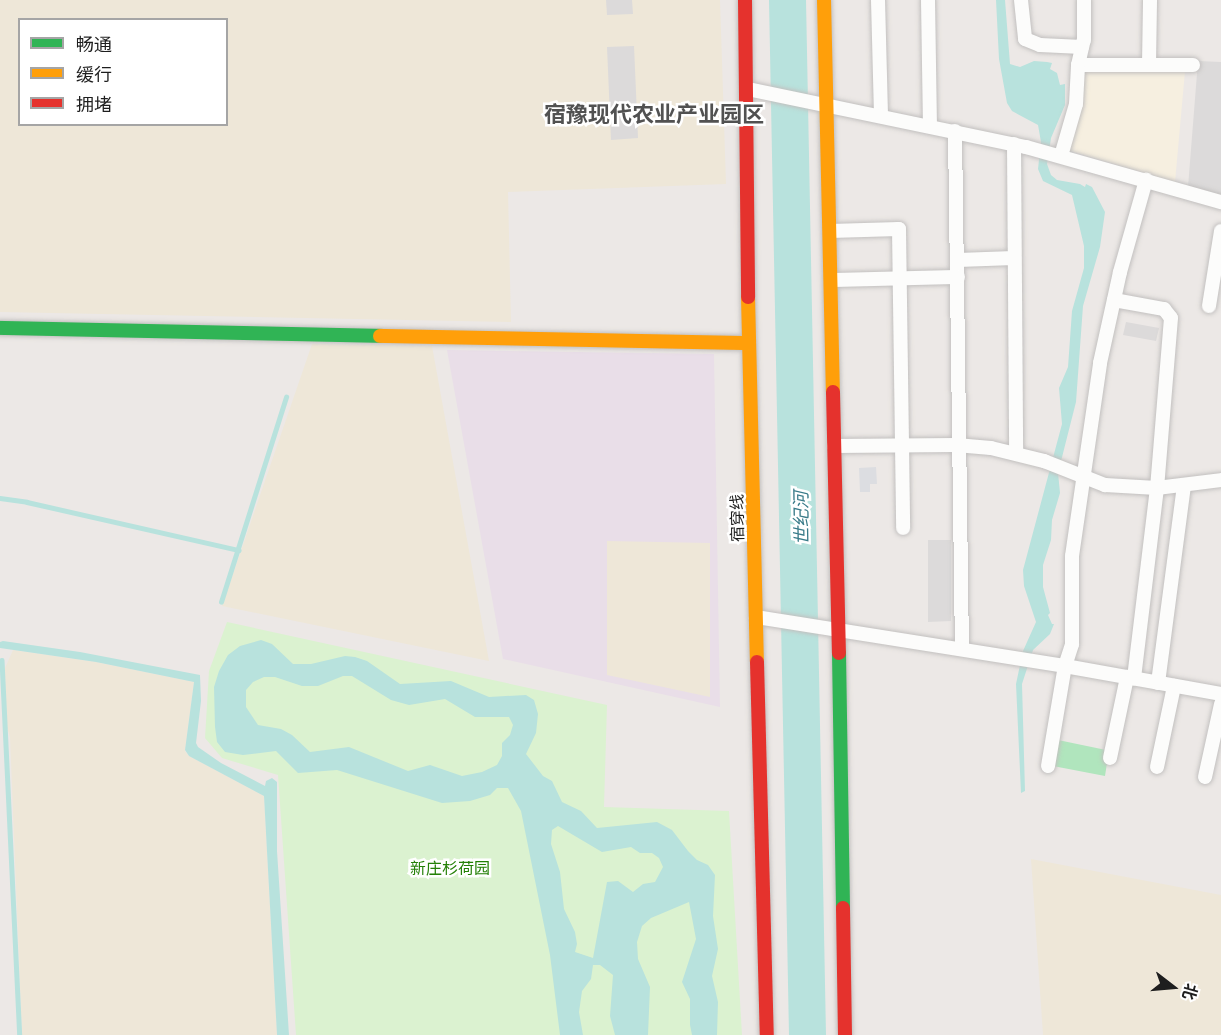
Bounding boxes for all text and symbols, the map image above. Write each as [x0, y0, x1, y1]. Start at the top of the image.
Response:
legend [18, 18, 228, 126]
text: 畅通 [76, 33, 112, 56]
text: 缓行 [76, 63, 112, 86]
text: 拥堵 [76, 93, 112, 116]
district label: 宿豫现代农业产业园区 [544, 101, 764, 127]
water label: 世纪河 [791, 491, 813, 545]
street label: 宿穿线 [727, 494, 747, 542]
park label: 新庄杉荷园 [410, 858, 490, 878]
north arrow [1143, 957, 1203, 1017]
text: 北 [1178, 982, 1202, 1002]

